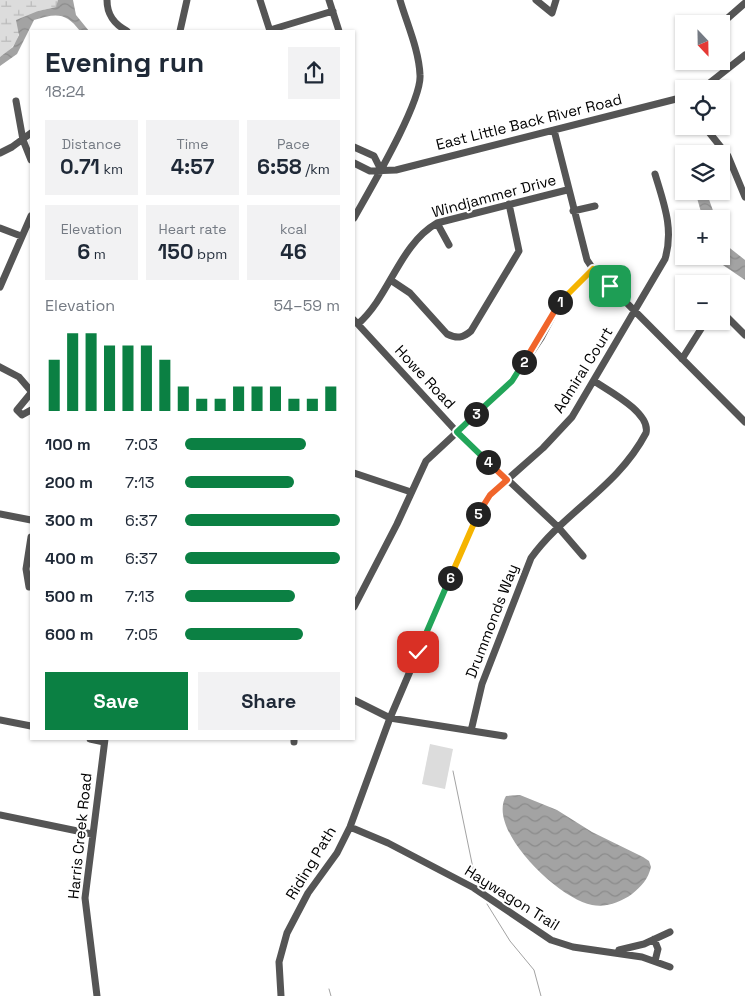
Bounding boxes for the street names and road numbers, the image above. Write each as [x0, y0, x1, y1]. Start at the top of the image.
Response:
street label: East Little Back River Road [434, 89, 624, 154]
street label: Windjammer Drive [430, 170, 558, 221]
street label: Admiral Court [549, 323, 617, 416]
street label: Howe Road [391, 341, 460, 413]
street label: Drummonds Way [461, 561, 522, 681]
street label: Harris Creek Road [63, 772, 96, 900]
street label: Riding Path [281, 823, 340, 903]
street label: Haywagon Trail [461, 861, 563, 934]

